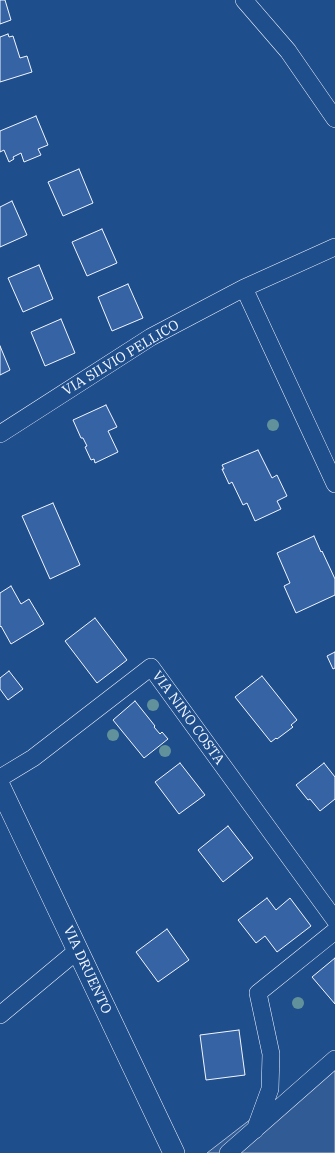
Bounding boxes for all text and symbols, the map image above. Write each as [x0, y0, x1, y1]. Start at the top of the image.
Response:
street label: VIA SILVIO PELLICO [60, 317, 182, 399]
street label: VIA NINO COSTA [148, 668, 228, 768]
street label: VIA DRUENTO [59, 923, 115, 1017]

